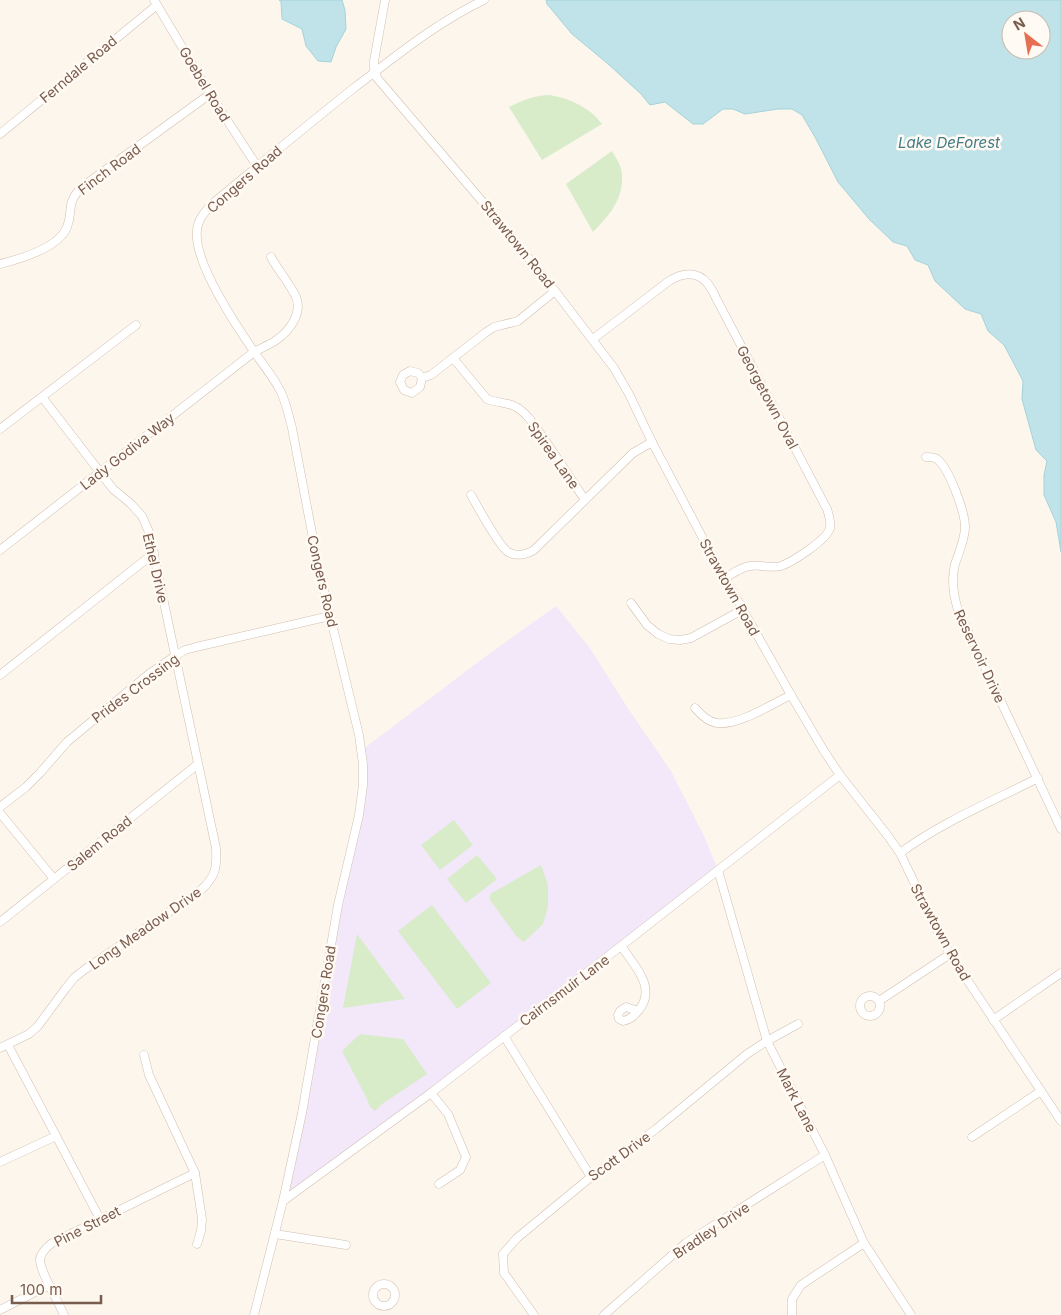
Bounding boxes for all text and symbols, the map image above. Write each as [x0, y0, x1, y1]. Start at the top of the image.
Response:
north arrow [1001, 10, 1051, 60]
text: N [1010, 13, 1028, 33]
street label: Ferndale Road [36, 32, 120, 106]
street label: Goebel Road [176, 43, 234, 125]
water label: Lake DeForest [898, 133, 1001, 152]
street label: Finch Road [74, 140, 144, 198]
street label: Congers Road [203, 142, 285, 216]
street label: Strawtown Road [477, 197, 559, 291]
street label: Georgetown Oval [734, 342, 802, 452]
street label: Lady Godiva Way [76, 409, 178, 493]
street label: Spirea Lane [525, 418, 583, 492]
street label: Ethel Drive [140, 531, 172, 605]
street label: Congers Road [304, 533, 342, 629]
street label: Strawtown Road [696, 536, 764, 638]
street label: Reservoir Drive [951, 606, 1009, 706]
street label: Prides Crossing [88, 650, 182, 726]
street label: Salem Road [63, 812, 135, 874]
street label: Strawtown Road [907, 881, 975, 983]
street label: Long Meadow Drive [86, 883, 204, 973]
street label: Congers Road [307, 944, 339, 1040]
street label: Cairnsmuir Lane [516, 951, 612, 1029]
street label: Mark Lane [774, 1065, 820, 1135]
street label: Scott Drive [585, 1128, 653, 1184]
street label: Bradley Drive [669, 1198, 753, 1262]
street label: Pine Street [51, 1202, 123, 1250]
scale bar [12, 1272, 101, 1304]
text: 100 m [20, 1280, 62, 1299]

